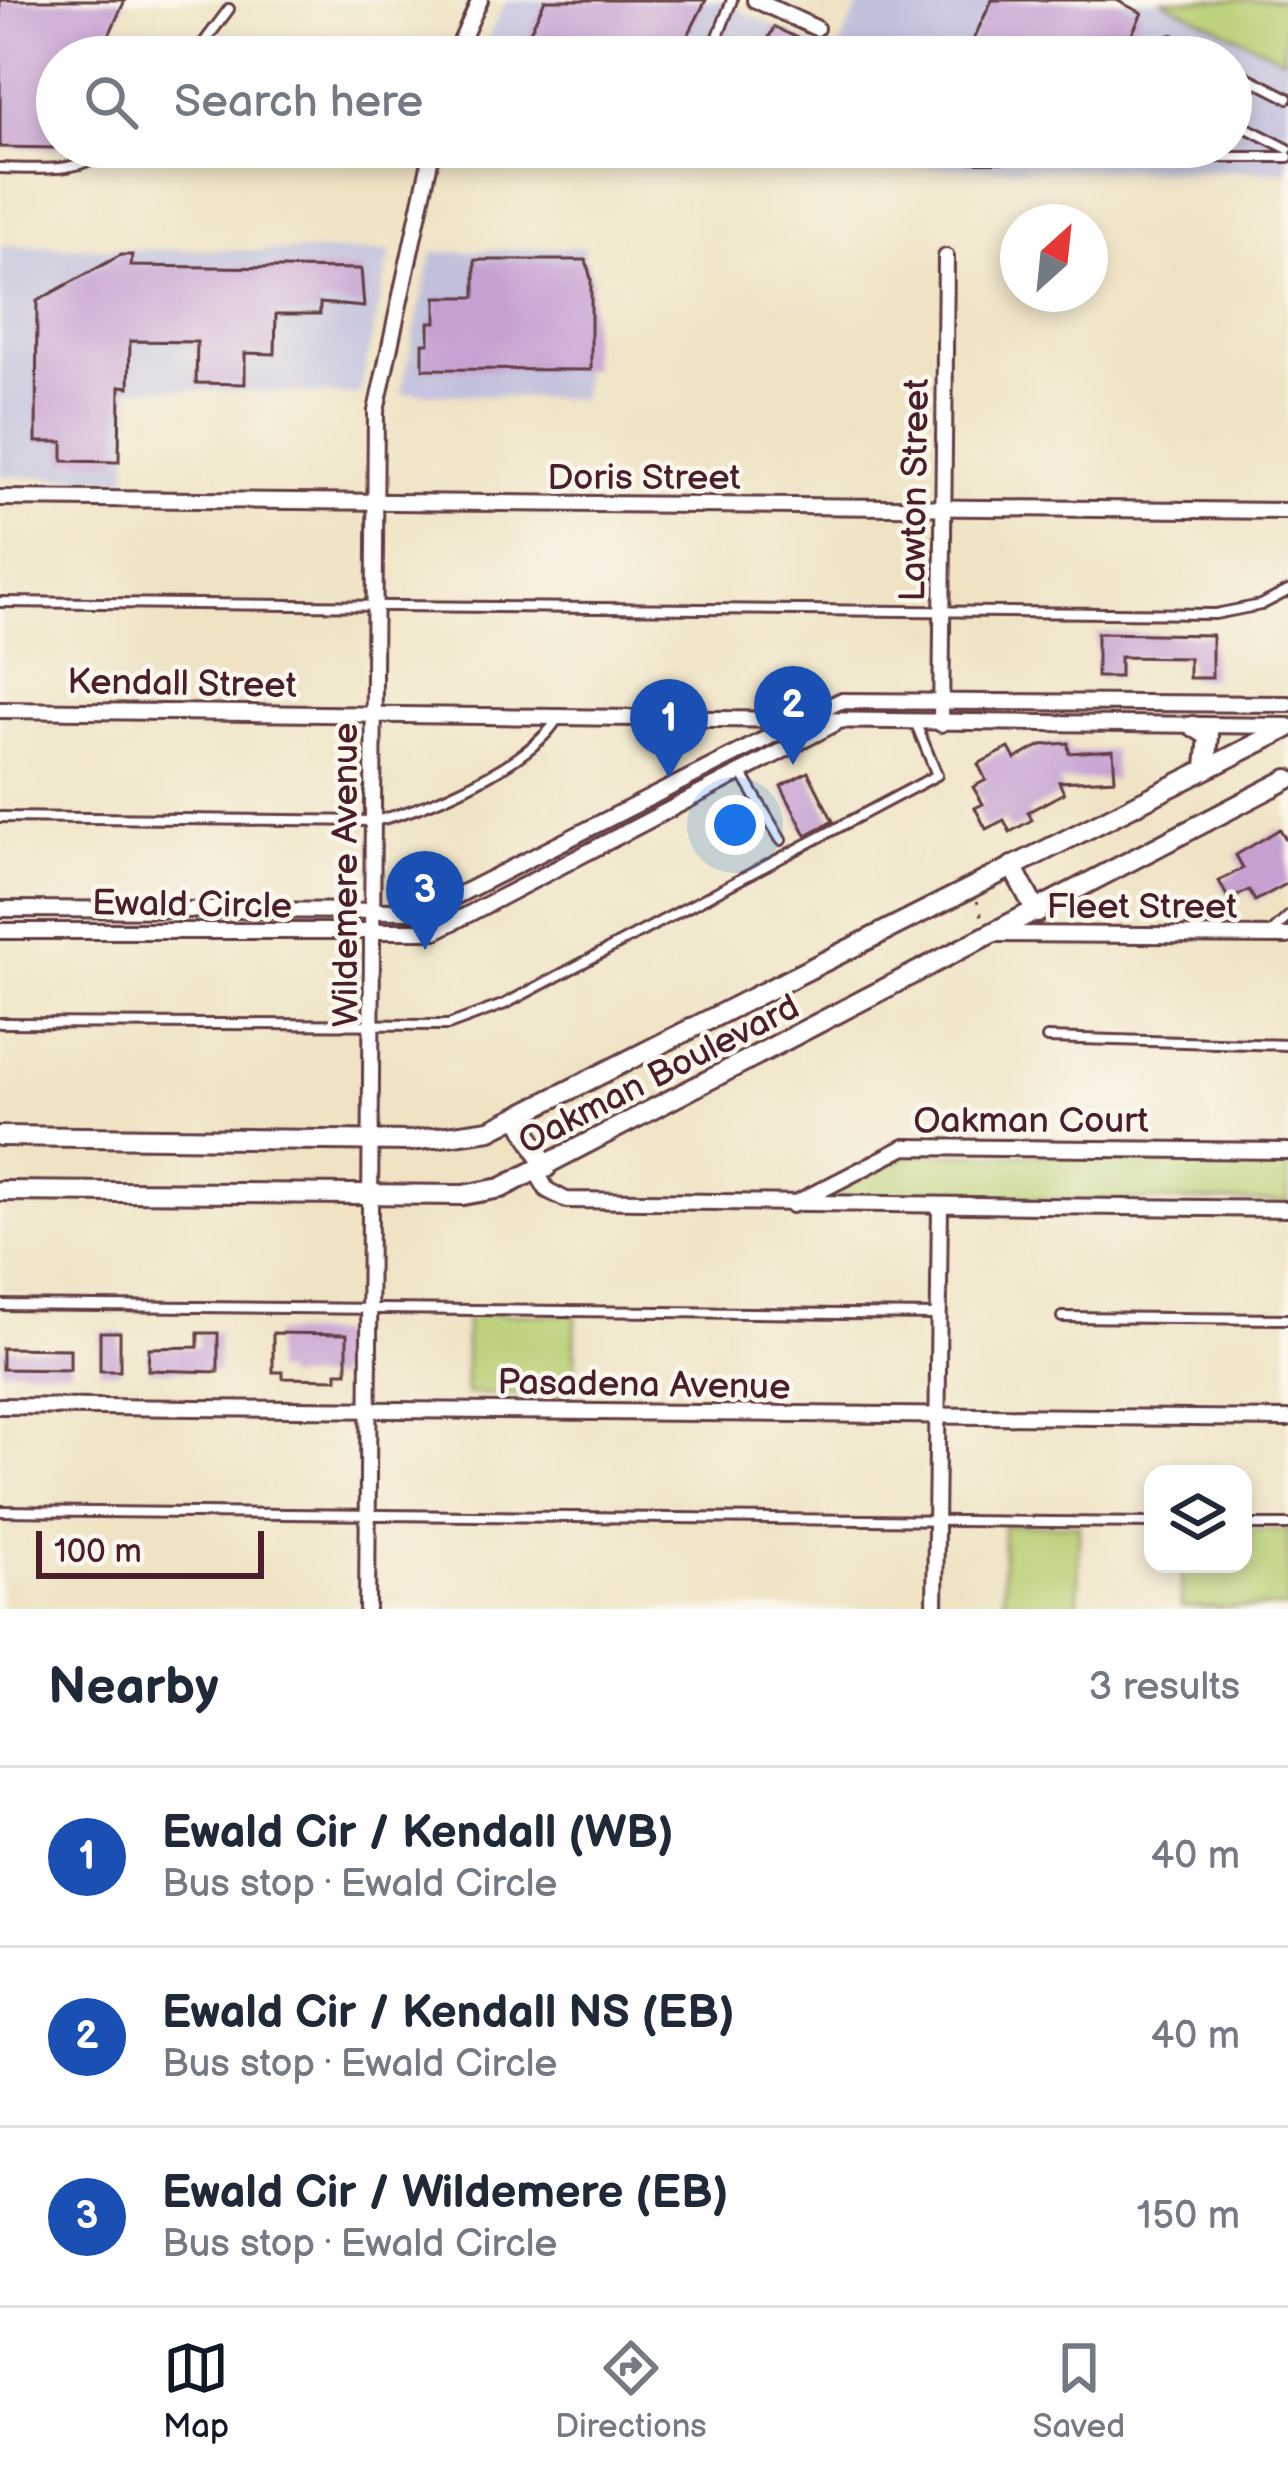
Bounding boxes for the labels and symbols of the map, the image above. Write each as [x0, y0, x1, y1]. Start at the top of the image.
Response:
north arrow [1000, 204, 1108, 312]
street label: Lawton Street [892, 378, 939, 602]
street label: Doris Street [547, 457, 741, 500]
street label: Kendall Street [67, 661, 297, 708]
pin: 2 [754, 666, 832, 765]
pin: 1 [630, 679, 708, 778]
street label: Wildemere Avenue [325, 723, 368, 1027]
your location [705, 795, 765, 855]
pin: 3 [386, 851, 464, 950]
street label: Ewald Circle [92, 882, 292, 929]
street label: Fleet Street [1047, 886, 1237, 929]
street label: Oakman Boulevard [512, 986, 807, 1165]
street label: Oakman Court [913, 1100, 1149, 1143]
street label: Pasadena Avenue [497, 1361, 791, 1410]
scale bar [36, 1525, 264, 1578]

